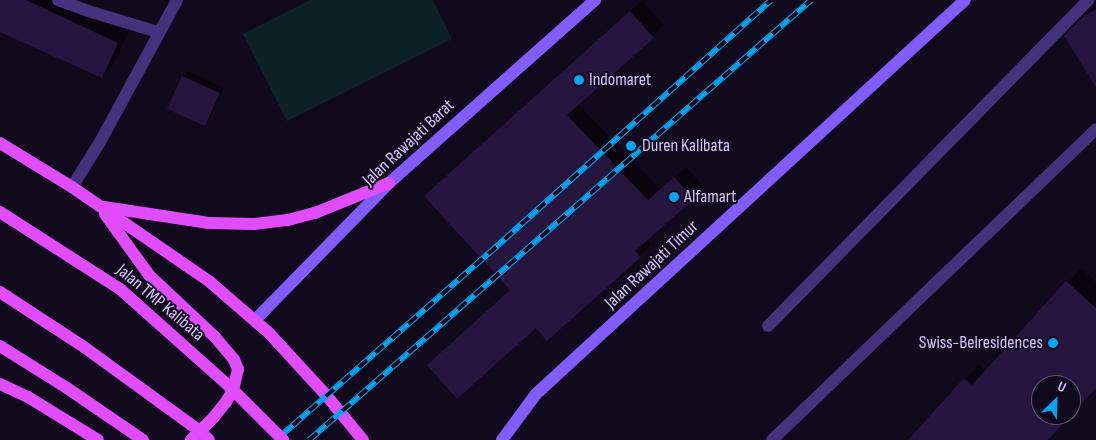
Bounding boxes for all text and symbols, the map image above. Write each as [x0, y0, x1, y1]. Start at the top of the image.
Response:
place label: Indomaret [589, 69, 651, 91]
marker: Indomaret [573, 74, 585, 86]
street label: Jalan Rawajati Barat [359, 95, 459, 191]
place label: Duren Kalibata [642, 135, 730, 157]
marker: Duren Kalibata [624, 139, 638, 153]
place label: Alfamart [684, 186, 737, 208]
marker: Alfamart [668, 191, 680, 203]
street label: Jalan Rawajati Timur [601, 216, 703, 314]
street label: Jalan TMP Kalibata [111, 260, 209, 346]
place label: Swiss-Belresidences [919, 332, 1043, 354]
marker: Swiss-Belresidences [1047, 337, 1059, 349]
north arrow [1031, 375, 1081, 425]
text: U [1055, 378, 1069, 396]

